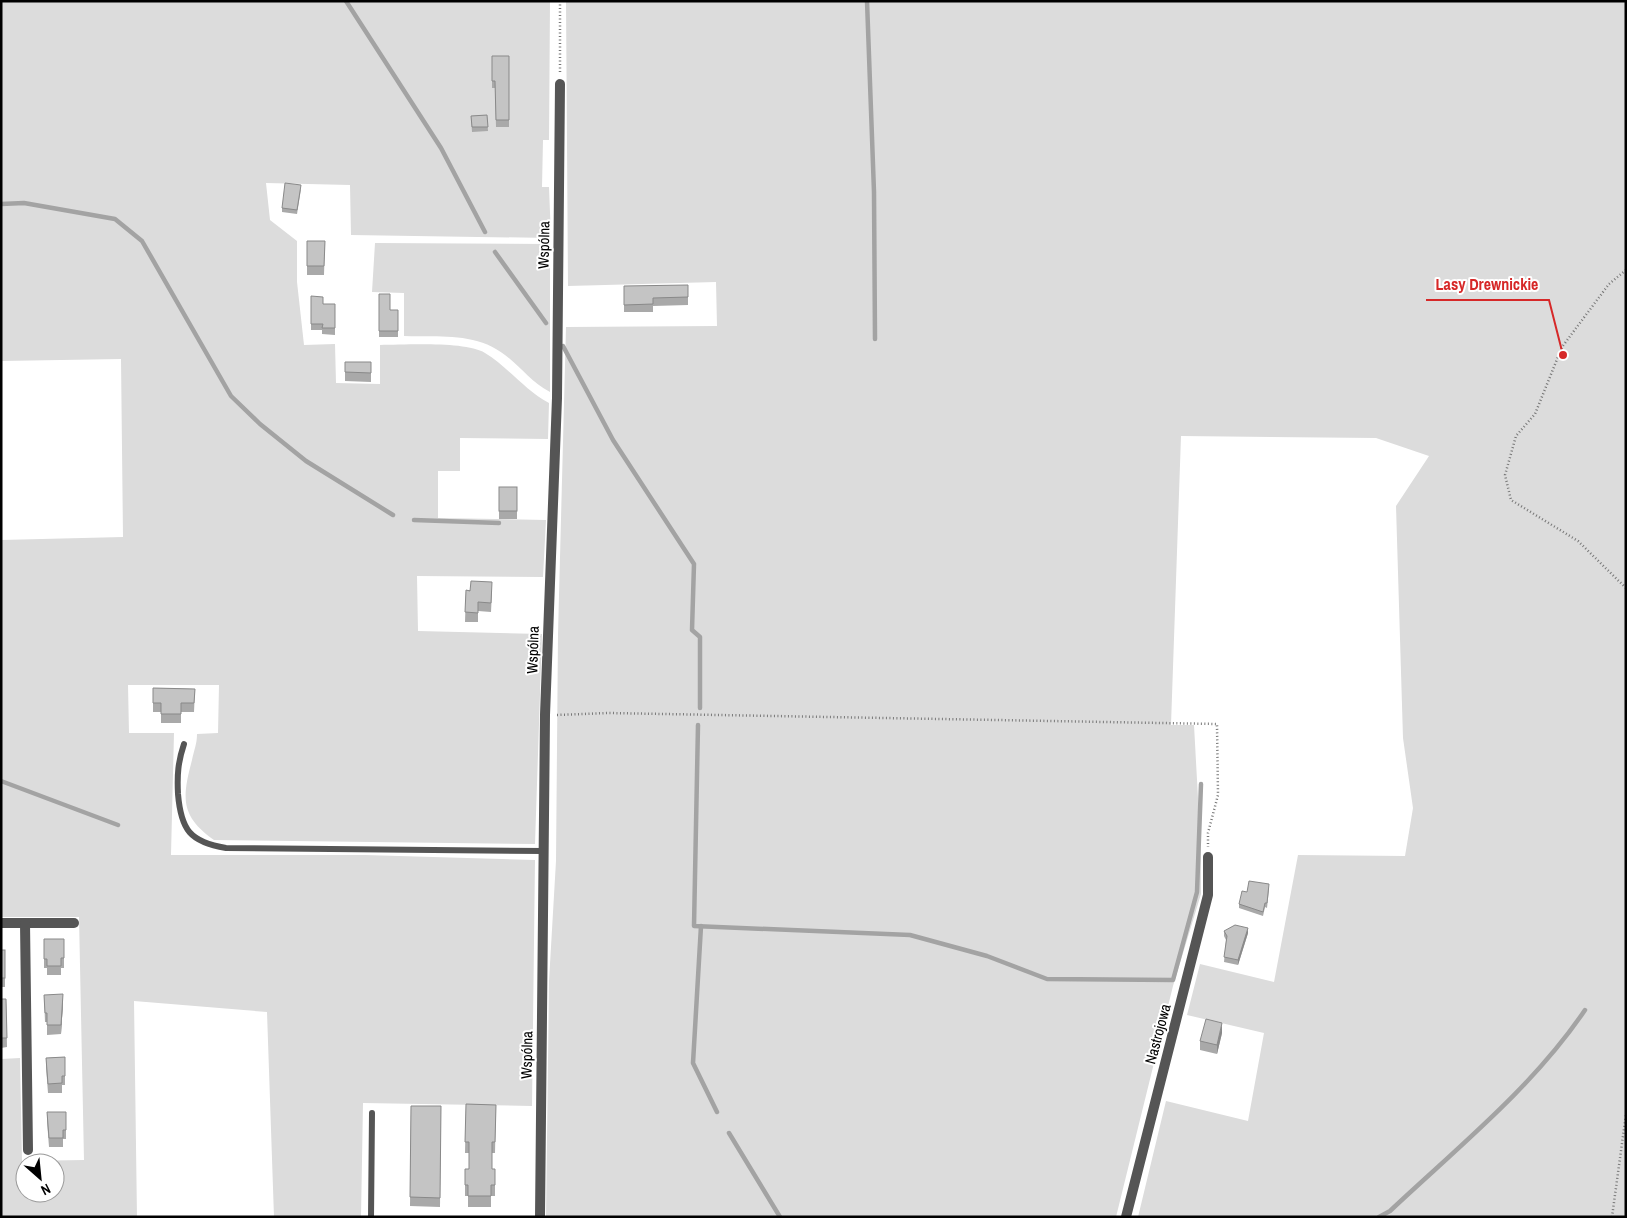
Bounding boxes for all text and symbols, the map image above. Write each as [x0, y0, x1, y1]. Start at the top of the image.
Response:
street label: Wspólna [533, 221, 554, 269]
callout: Lasy Drewnickie [1426, 269, 1549, 300]
text: Lasy Drewnickie [1436, 273, 1538, 295]
street label: Wspólna [521, 626, 544, 674]
street label: Nastrojowa [1139, 1001, 1176, 1066]
street label: Wspólna [516, 1031, 537, 1079]
north arrow [15, 1153, 65, 1203]
text: N [38, 1180, 54, 1199]

